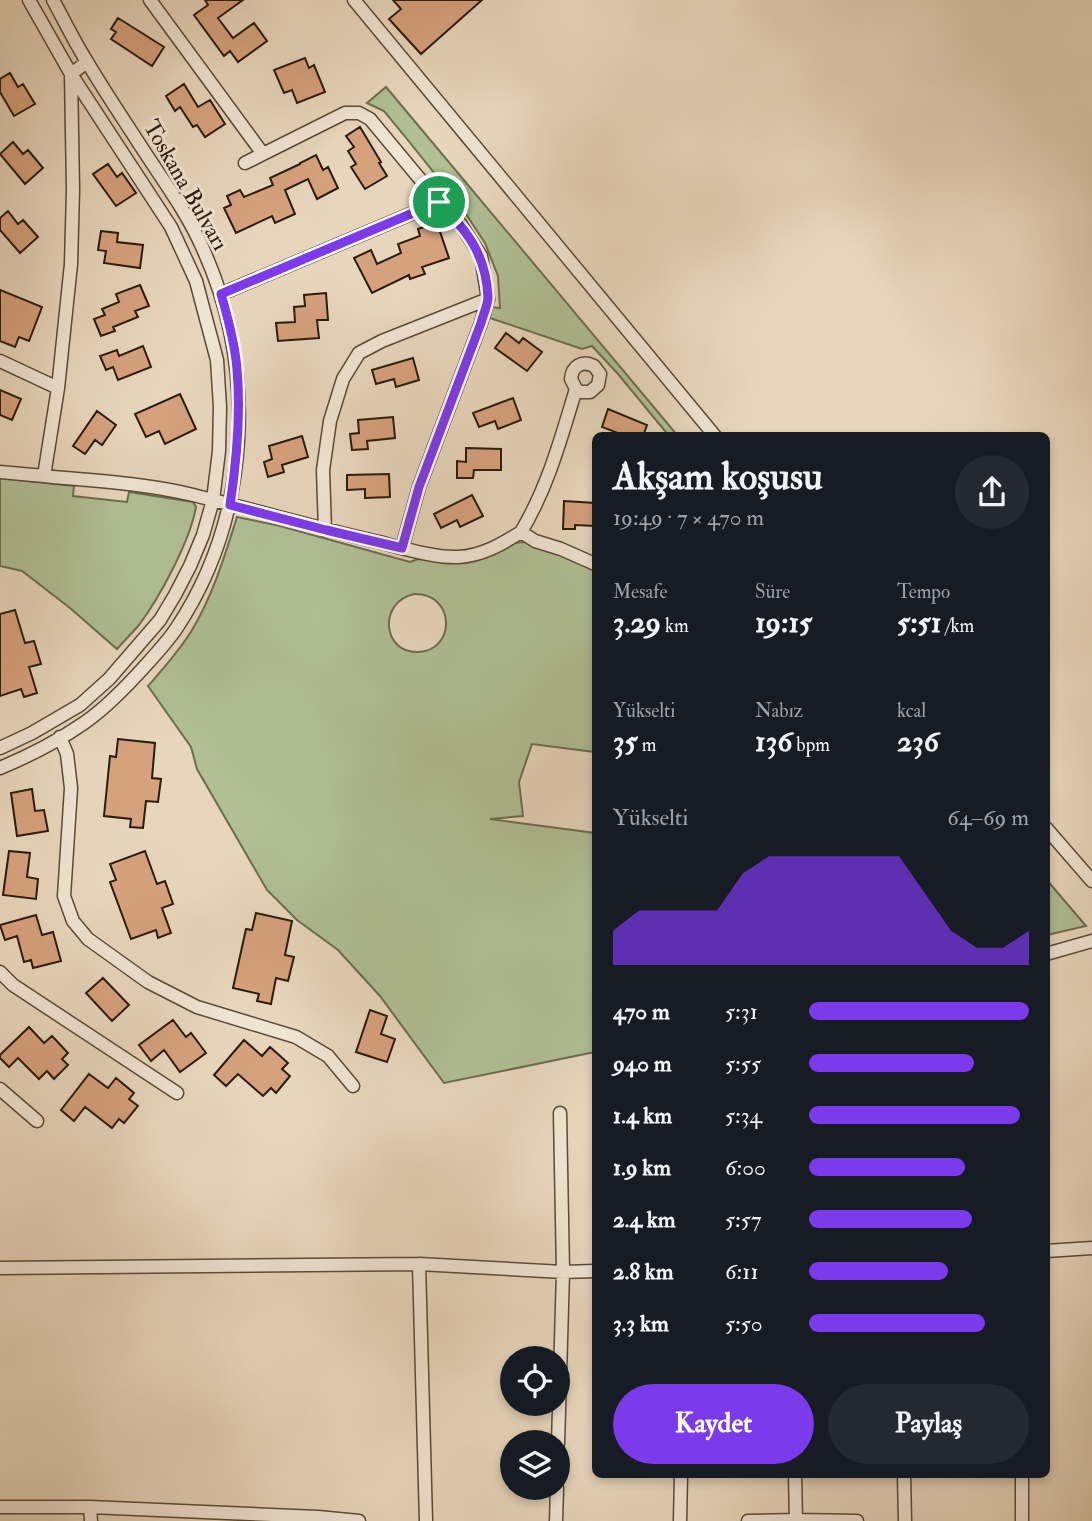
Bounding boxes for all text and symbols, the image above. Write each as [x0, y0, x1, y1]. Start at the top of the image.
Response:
street label: Toskana Bulvarı [137, 114, 235, 256]
pin [409, 172, 469, 232]
icon: arrive [420, 183, 458, 221]
text: Akşam koşusu [613, 453, 823, 501]
button: share [955, 455, 1029, 529]
text: 19:49 · 7 × 470 m [613, 503, 764, 532]
text: Mesafe [613, 580, 667, 604]
text: Süre [755, 580, 790, 604]
text: Tempo [897, 580, 950, 604]
text: 3.29 [613, 604, 661, 641]
text: 19:15 [755, 604, 812, 641]
text: 5:51 [897, 604, 942, 641]
text: km [661, 614, 689, 638]
text: /km [942, 614, 974, 638]
text: Yükselti [613, 699, 675, 723]
text: Nabız [755, 699, 803, 723]
text: kcal [897, 699, 926, 723]
text: 35 [613, 723, 638, 760]
text: 136 [755, 723, 792, 760]
text: 236 [897, 723, 939, 760]
text: m [638, 733, 656, 757]
text: bpm [792, 733, 830, 757]
text: Yükselti [613, 803, 688, 832]
text: 64–69 m [947, 803, 1029, 832]
text: 470 m [613, 997, 670, 1026]
text: 5:31 [725, 997, 758, 1026]
text: 940 m [613, 1049, 672, 1078]
text: 5:55 [725, 1049, 761, 1078]
text: 1.4 km [613, 1101, 672, 1130]
text: 5:34 [725, 1101, 762, 1130]
text: 1.9 km [613, 1153, 671, 1182]
text: 6:00 [725, 1153, 766, 1182]
text: 2.4 km [613, 1205, 676, 1234]
text: 5:57 [725, 1205, 761, 1234]
text: 2.8 km [613, 1257, 674, 1286]
text: 6:11 [725, 1257, 759, 1286]
text: 3.3 km [613, 1309, 669, 1338]
text: 5:50 [725, 1309, 763, 1338]
map controls [500, 1346, 570, 1500]
button: locate [500, 1346, 570, 1416]
button: Kaydet [613, 1384, 814, 1464]
button: Paylaş [828, 1384, 1029, 1464]
button: layers [500, 1430, 570, 1500]

